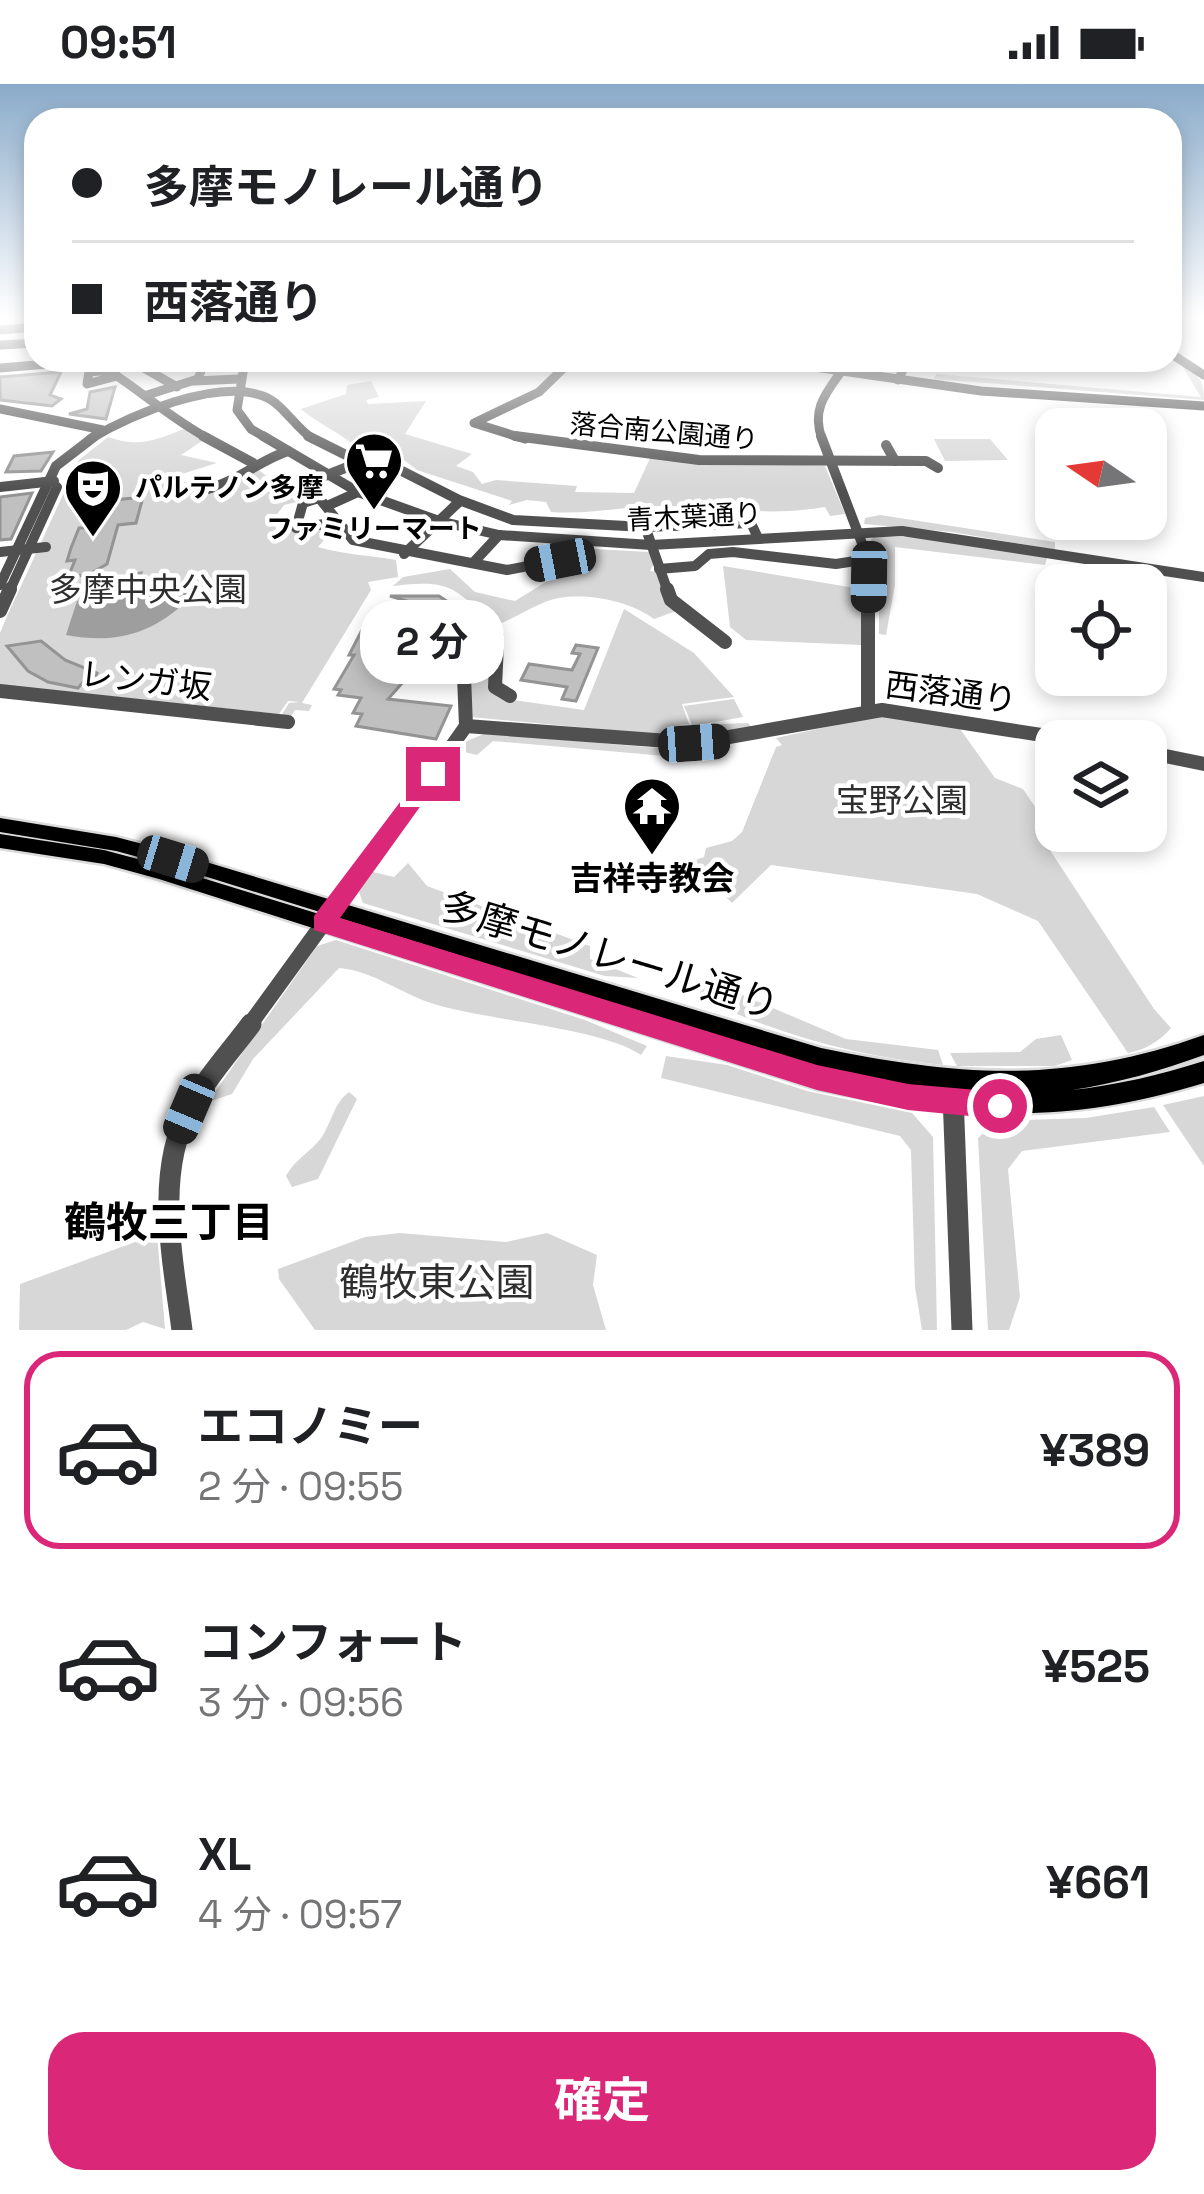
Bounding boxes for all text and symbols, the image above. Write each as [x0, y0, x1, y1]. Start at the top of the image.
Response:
text: 09:51 [60, 14, 177, 71]
text: 多摩モノレール通り [144, 159, 549, 216]
text: 西落通り [144, 274, 324, 331]
street label: 落合南公園通り [568, 406, 760, 457]
north arrow [1035, 408, 1167, 540]
map controls [1035, 408, 1167, 852]
supermarket icon: ファミリーマート [343, 430, 405, 512]
theatre icon: パルテノン多摩 [62, 457, 124, 539]
place label: パルテノン多摩 [135, 470, 323, 505]
street label: 青木葉通り [626, 495, 762, 538]
place label: ファミリーマート [266, 511, 482, 546]
car [521, 535, 599, 585]
car [850, 541, 888, 613]
button: locate [1035, 564, 1167, 696]
park label: 多摩中央公園 [49, 569, 247, 611]
callout: 2 分 [361, 600, 505, 684]
text: 2 分 [396, 617, 468, 666]
street label: レンガ坂 [78, 653, 214, 709]
street label: 西落通り [883, 664, 1019, 722]
button: layers [1035, 720, 1167, 852]
car [657, 723, 731, 763]
route end [406, 747, 460, 801]
temple icon: 吉祥寺教会 [621, 775, 683, 857]
park label: 宝野公園 [836, 780, 968, 822]
car [133, 831, 213, 887]
place label: 吉祥寺教会 [570, 858, 735, 900]
street label: 多摩モノレール通り [435, 881, 785, 1030]
car [158, 1069, 220, 1149]
route start [973, 1079, 1027, 1133]
district label: 鶴牧三丁目 [64, 1196, 274, 1249]
park label: 鶴牧東公園 [339, 1258, 535, 1307]
icon: car [54, 1396, 162, 1504]
text: エコノミー [198, 1398, 423, 1455]
text: ¥389 [1040, 1422, 1150, 1479]
text: 2 分 · 09:55 [198, 1462, 403, 1511]
icon: car [54, 1612, 162, 1720]
text: コンフォート [198, 1614, 467, 1671]
text: ¥525 [1042, 1638, 1150, 1695]
text: 3 分 · 09:56 [198, 1678, 404, 1727]
text: XL [198, 1826, 251, 1883]
icon: car [54, 1828, 162, 1936]
text: ¥661 [1046, 1854, 1150, 1911]
text: 4 分 · 09:57 [198, 1890, 402, 1939]
button: 確定 [48, 2032, 1156, 2170]

